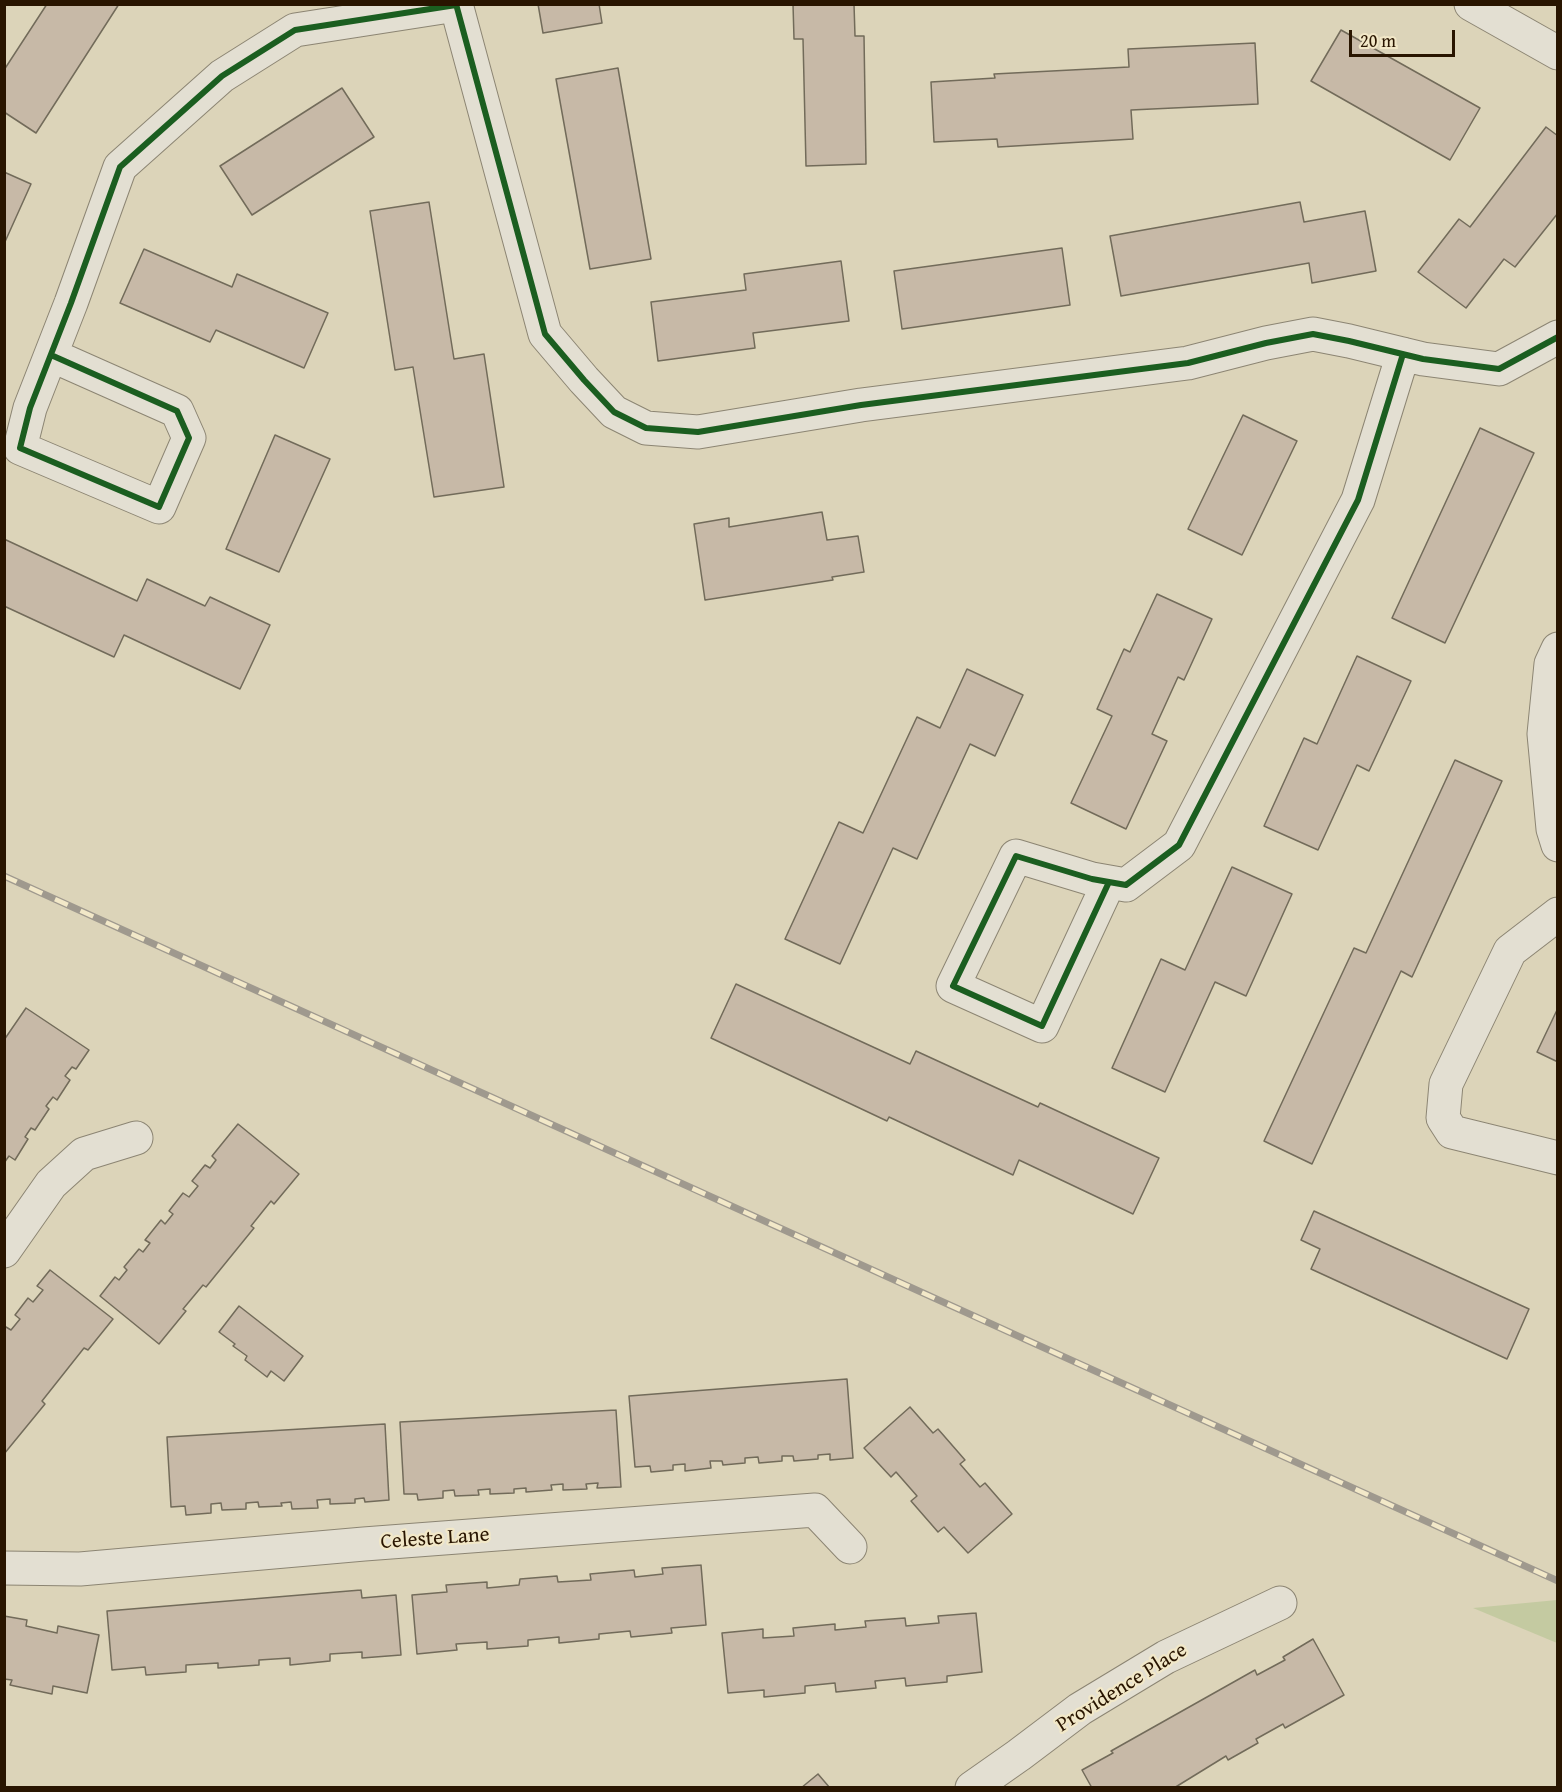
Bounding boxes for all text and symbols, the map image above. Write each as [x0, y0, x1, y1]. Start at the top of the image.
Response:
scale bar [1352, 18, 1458, 56]
text: 20 m [1360, 27, 1396, 54]
street label: Celeste Lane [380, 1523, 490, 1555]
street label: Providence Place [1052, 1638, 1192, 1738]

